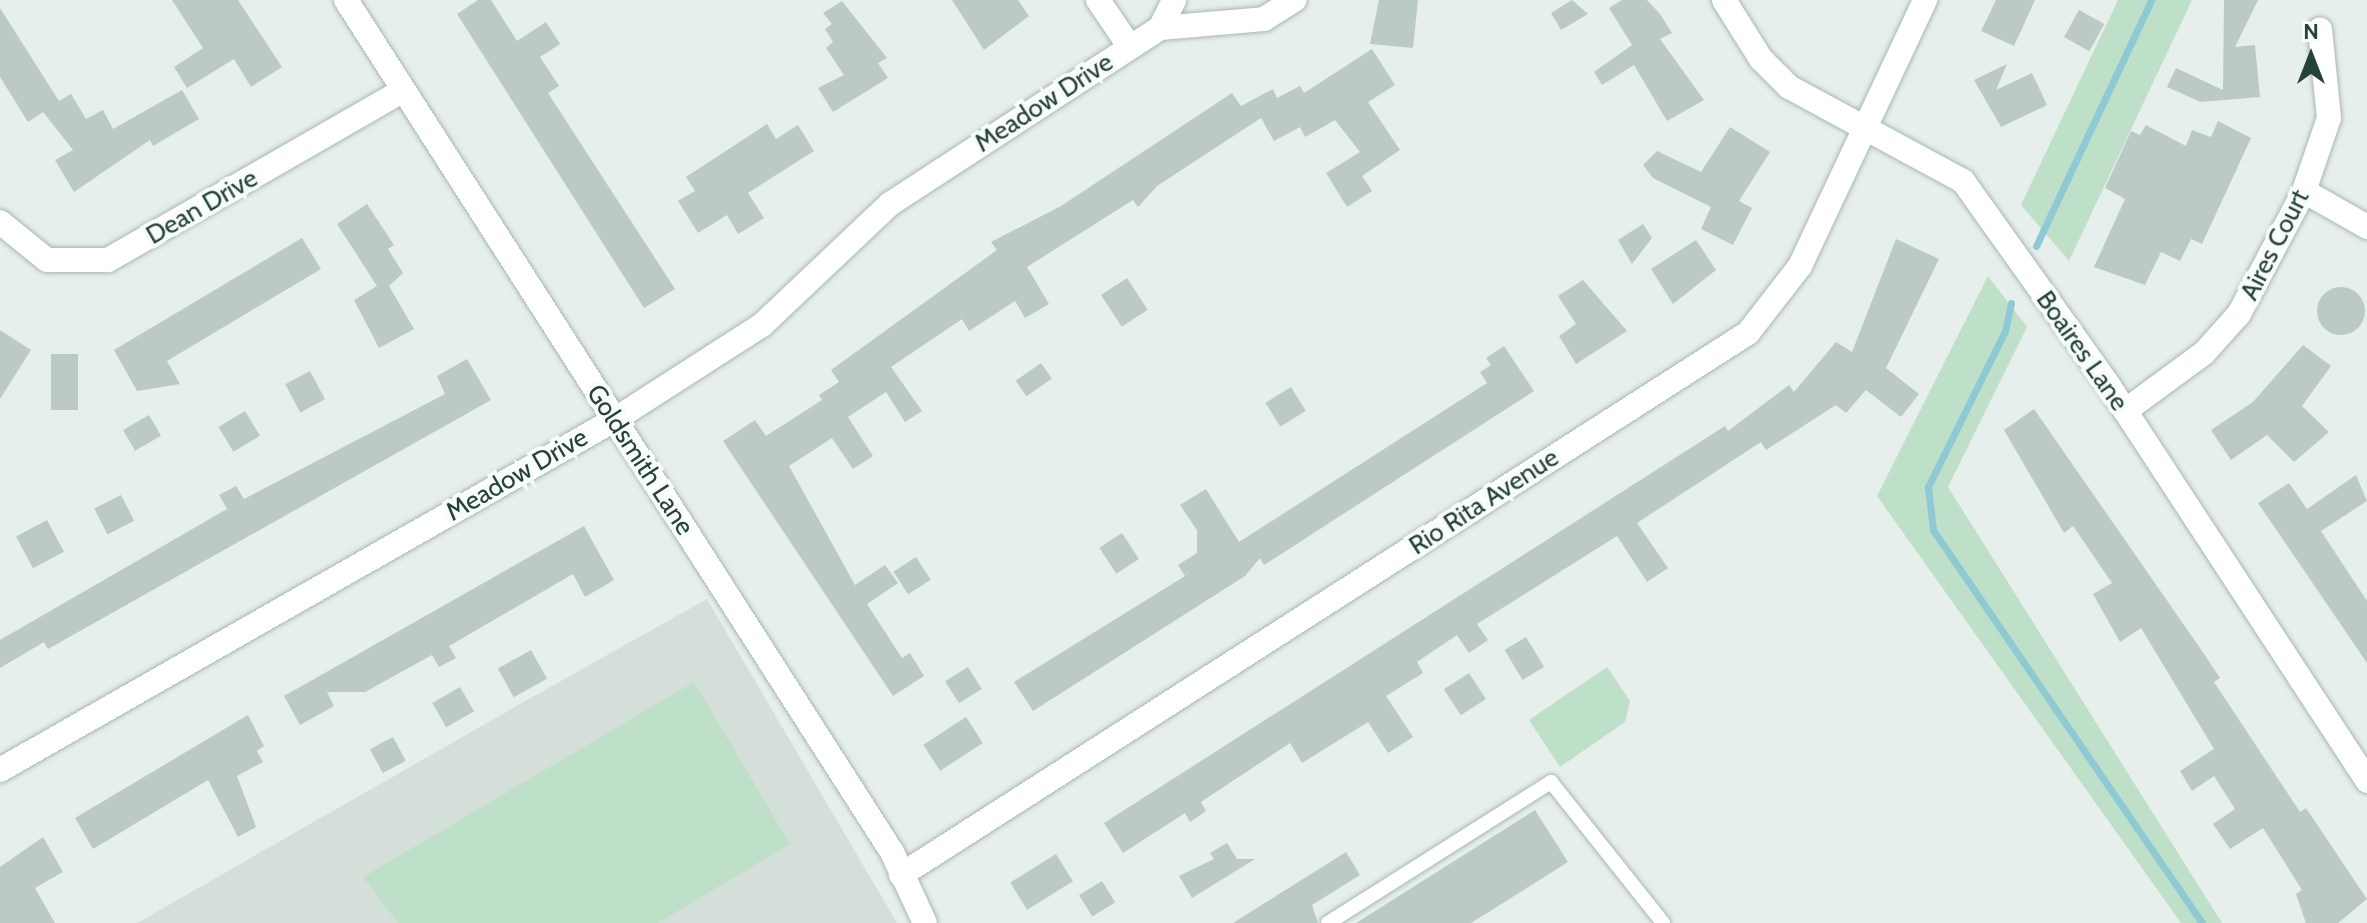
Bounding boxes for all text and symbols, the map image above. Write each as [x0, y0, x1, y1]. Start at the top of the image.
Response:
north arrow [2271, 16, 2351, 96]
text: N [2303, 18, 2319, 45]
street label: Meadow Drive [969, 47, 1119, 159]
street label: Dean Drive [141, 163, 263, 251]
street label: Aires Court [2234, 185, 2316, 305]
street label: Boaires Lane [2029, 285, 2135, 417]
street label: Goldsmith Lane [580, 379, 700, 541]
street label: Meadow Drive [441, 422, 593, 528]
street label: Rio Rita Avenue [1404, 442, 1564, 562]

